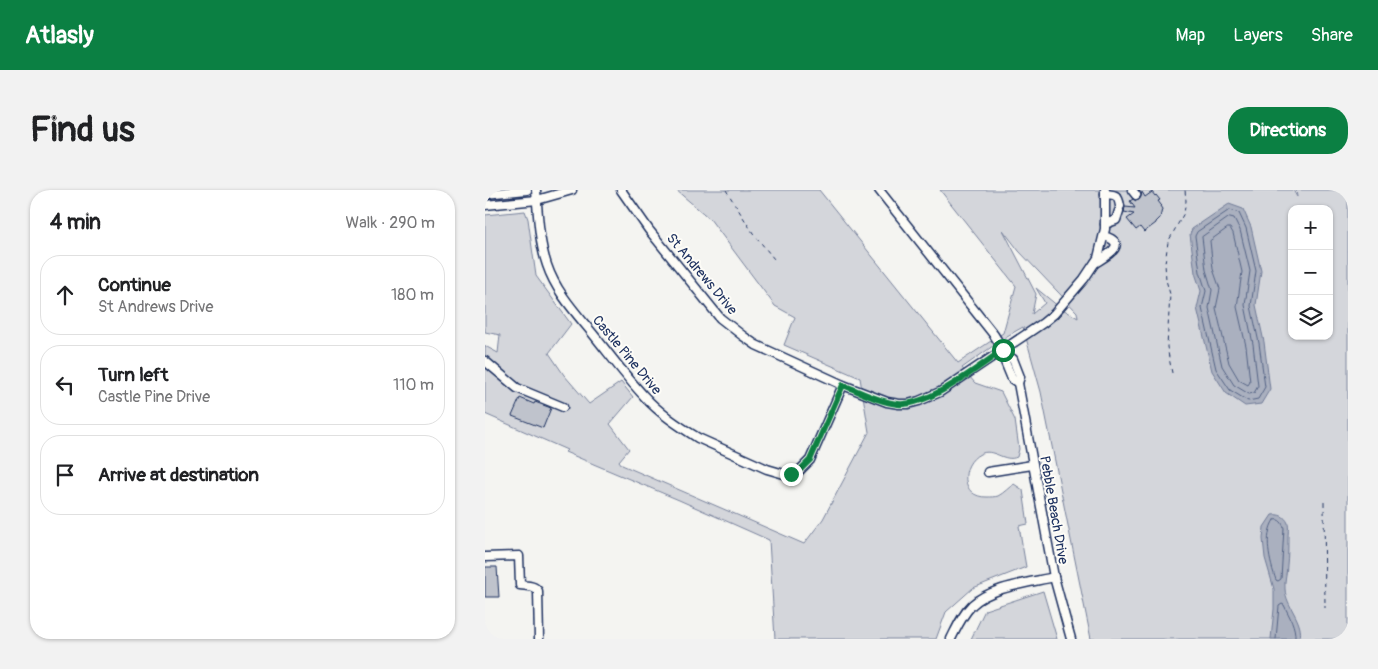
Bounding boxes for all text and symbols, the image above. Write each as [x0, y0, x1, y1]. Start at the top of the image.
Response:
text: Atlasly [25, 21, 94, 50]
text: Map [1176, 24, 1205, 47]
text: Layers [1233, 24, 1283, 47]
text: Share [1311, 24, 1353, 47]
button: Directions [1228, 107, 1348, 154]
text: Find us [30, 108, 135, 152]
map controls [1288, 205, 1333, 340]
button: + [1288, 205, 1333, 250]
text: 4 min [50, 209, 101, 236]
text: Walk · 290 m [346, 213, 435, 233]
street label: St Andrews Drive [663, 230, 741, 318]
button: − [1288, 250, 1333, 295]
text: Continue [98, 273, 171, 297]
icon: ahead [51, 281, 79, 309]
text: 180 m [391, 285, 434, 305]
button: layers [1288, 295, 1333, 340]
text: St Andrews Drive [98, 297, 213, 317]
street label: Castle Pine Drive [589, 312, 665, 398]
route start [992, 339, 1015, 362]
text: Turn left [98, 363, 168, 387]
icon: left [51, 371, 79, 399]
text: 110 m [393, 375, 434, 395]
text: Castle Pine Drive [98, 387, 210, 407]
street label: Pebble Beach Drive [1036, 455, 1072, 566]
icon: arrive [51, 461, 79, 489]
text: Arrive at destination [98, 463, 259, 487]
route end [780, 463, 803, 486]

